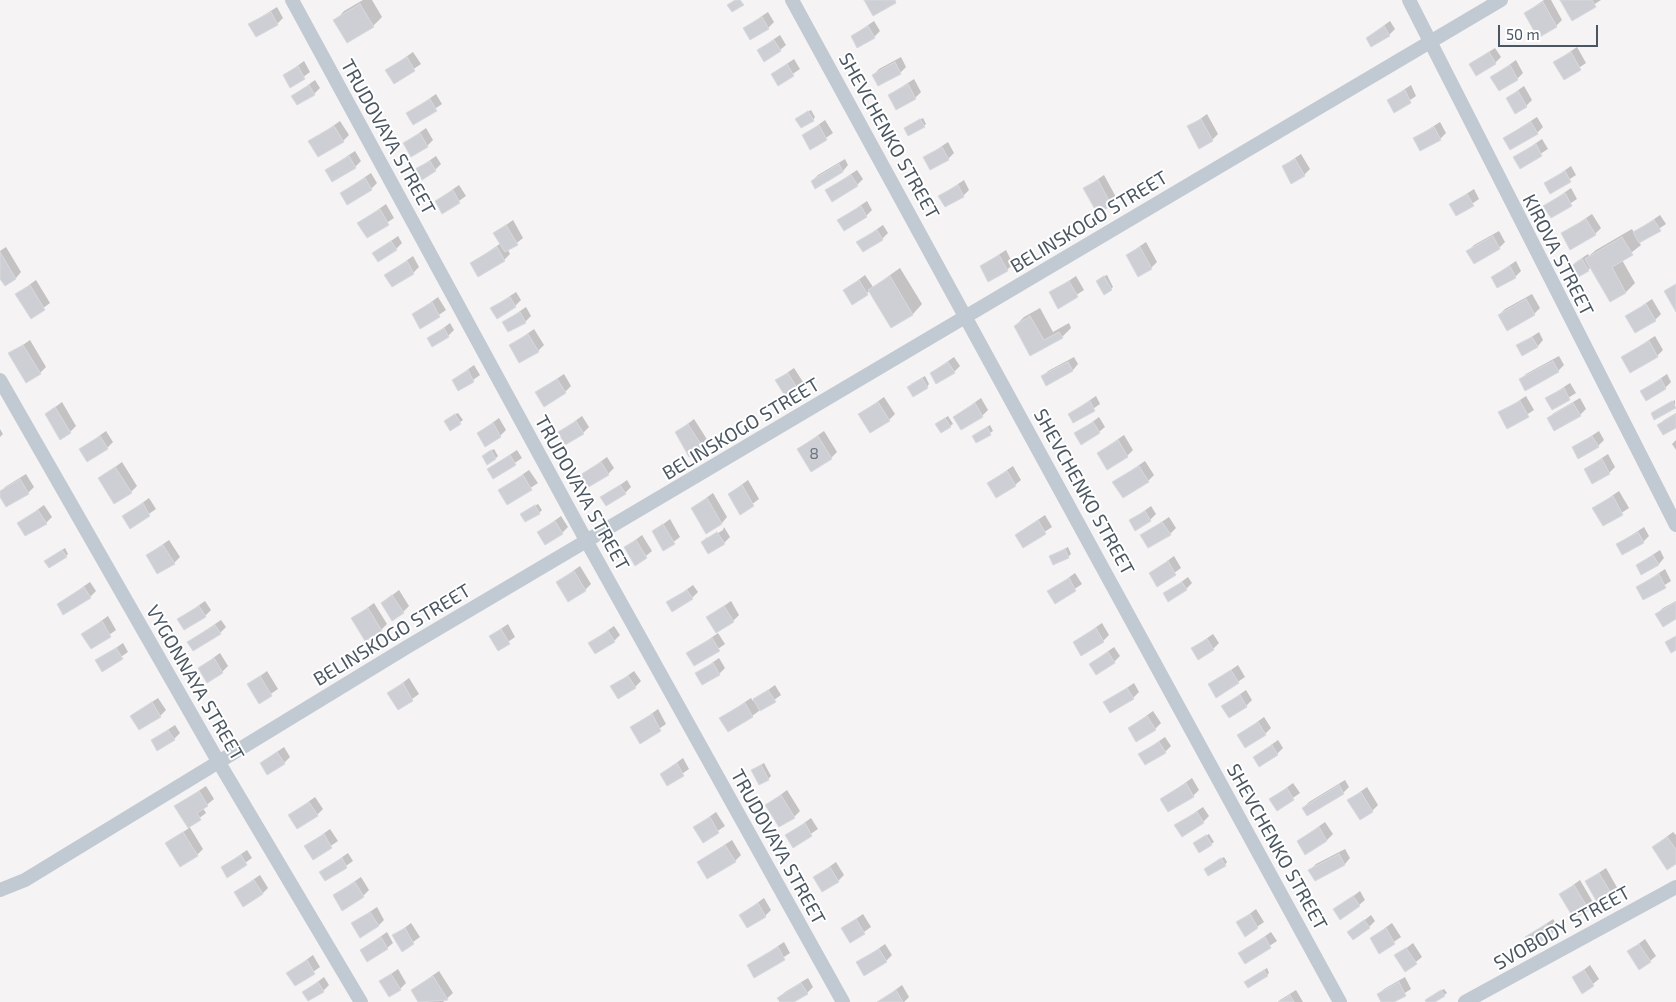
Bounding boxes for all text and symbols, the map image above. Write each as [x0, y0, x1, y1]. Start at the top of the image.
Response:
scale bar [1501, 15, 1601, 47]
text: 50 m [1506, 25, 1540, 43]
street label: SHEVCHENKO STREET [834, 49, 944, 223]
street label: TRUDOVAYA STREET [336, 55, 440, 219]
street label: BELINSKOGO STREET [1006, 166, 1172, 278]
street label: KIROVA STREET [1518, 190, 1598, 320]
street label: BELINSKOGO STREET [658, 373, 824, 485]
street label: SHEVCHENKO STREET [1029, 405, 1139, 579]
street label: TRUDOVAYA STREET [530, 411, 634, 575]
house number: 8 [809, 444, 819, 464]
street label: BELINSKOGO STREET [309, 579, 475, 691]
street label: VYGONNAYA STREET [141, 601, 249, 765]
street label: SHEVCHENKO STREET [1222, 760, 1332, 934]
street label: TRUDOVAYA STREET [726, 765, 830, 929]
street label: SVOBODY STREET [1490, 881, 1634, 975]

